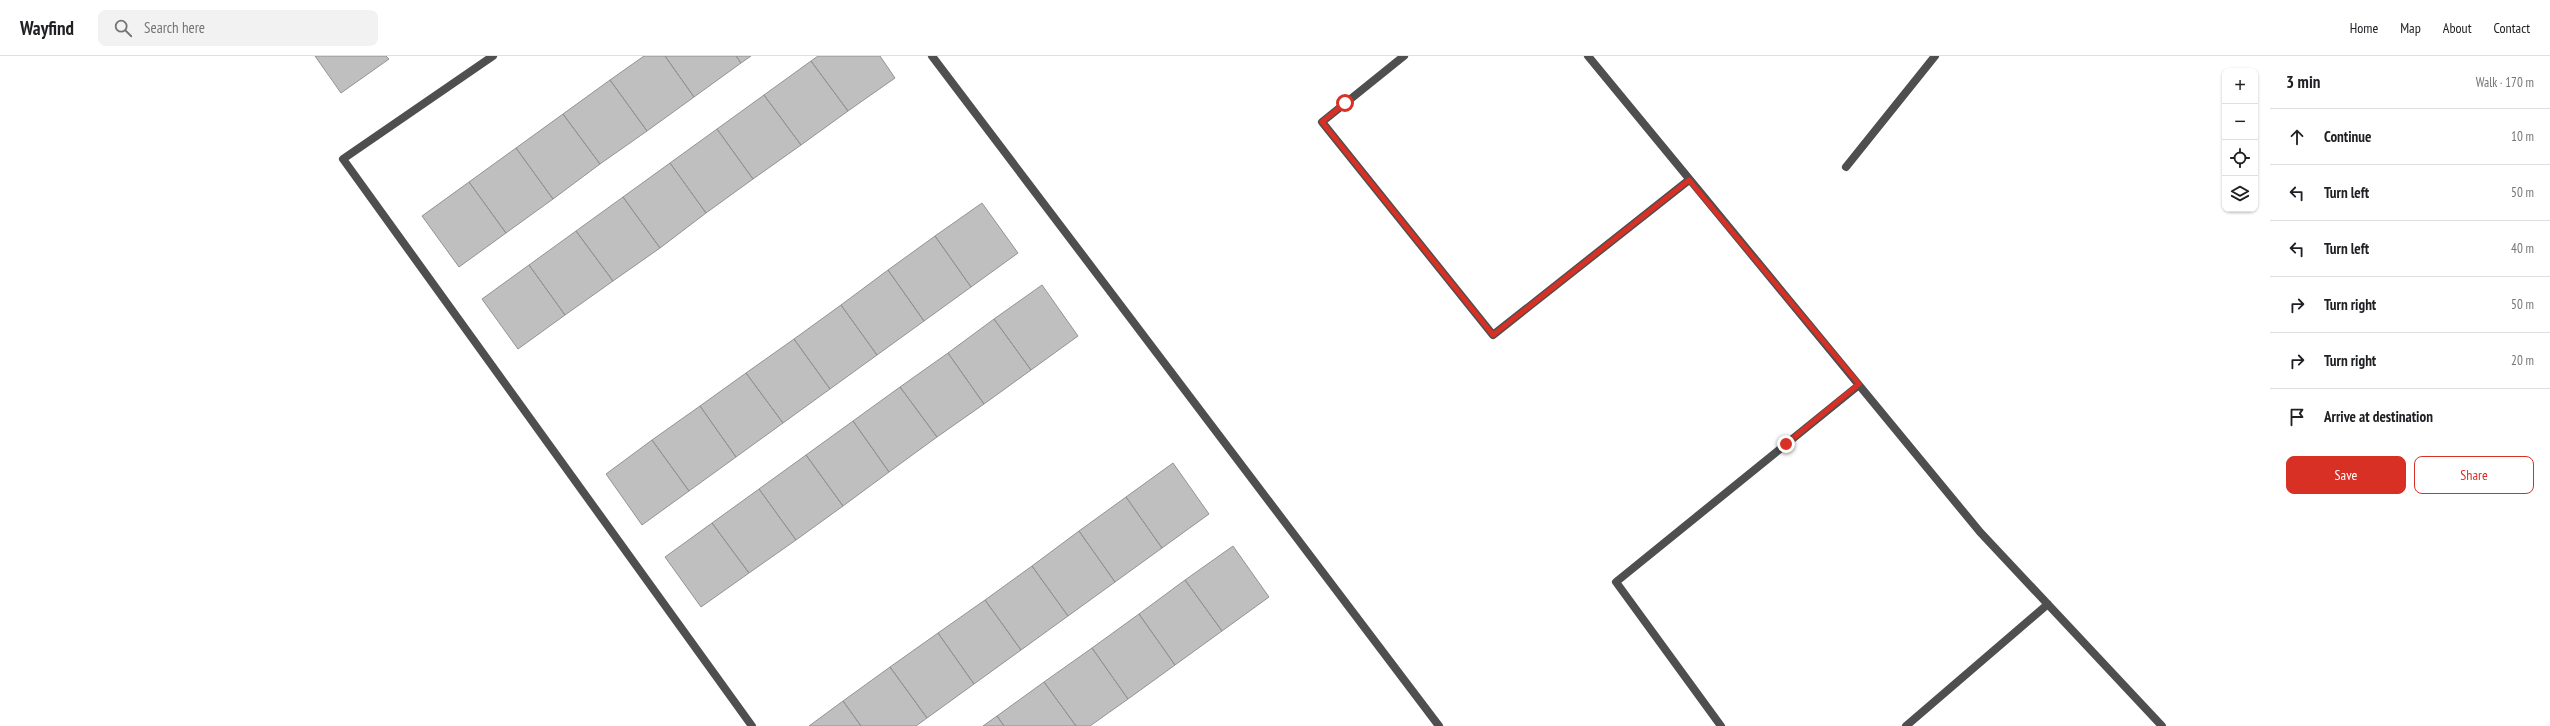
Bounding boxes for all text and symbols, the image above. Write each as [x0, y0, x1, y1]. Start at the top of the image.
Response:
search box [98, 10, 378, 46]
text: Wayfind [20, 16, 74, 40]
icon: search [112, 17, 134, 39]
text: Search here [144, 18, 205, 37]
text: Home [2350, 19, 2378, 37]
text: Map [2400, 19, 2421, 37]
text: About [2443, 19, 2472, 37]
text: Contact [2494, 19, 2530, 37]
map controls [2222, 68, 2258, 212]
button: + [2222, 68, 2258, 104]
text: 3 min [2286, 71, 2320, 93]
text: Walk · 170 m [2476, 74, 2534, 91]
route start [1336, 94, 1354, 112]
button: − [2222, 104, 2258, 140]
icon: ahead [2286, 126, 2308, 148]
text: Continue [2324, 127, 2371, 146]
text: 10 m [2511, 128, 2534, 145]
button: locate [2222, 140, 2258, 176]
button: layers [2222, 176, 2258, 212]
icon: left [2286, 182, 2308, 204]
text: Turn left [2324, 183, 2369, 202]
text: 50 m [2511, 184, 2534, 201]
icon: left [2286, 238, 2308, 260]
text: Turn left [2324, 239, 2369, 258]
text: 40 m [2511, 240, 2534, 257]
icon: right [2286, 294, 2308, 316]
text: Turn right [2324, 295, 2376, 314]
text: 50 m [2511, 296, 2534, 313]
icon: right [2286, 350, 2308, 372]
text: Turn right [2324, 351, 2376, 370]
text: 20 m [2511, 352, 2534, 369]
icon: arrive [2286, 406, 2308, 428]
text: Arrive at destination [2324, 407, 2433, 426]
route end [1777, 435, 1795, 453]
button: Save [2286, 456, 2406, 494]
button: Share [2414, 456, 2534, 494]

